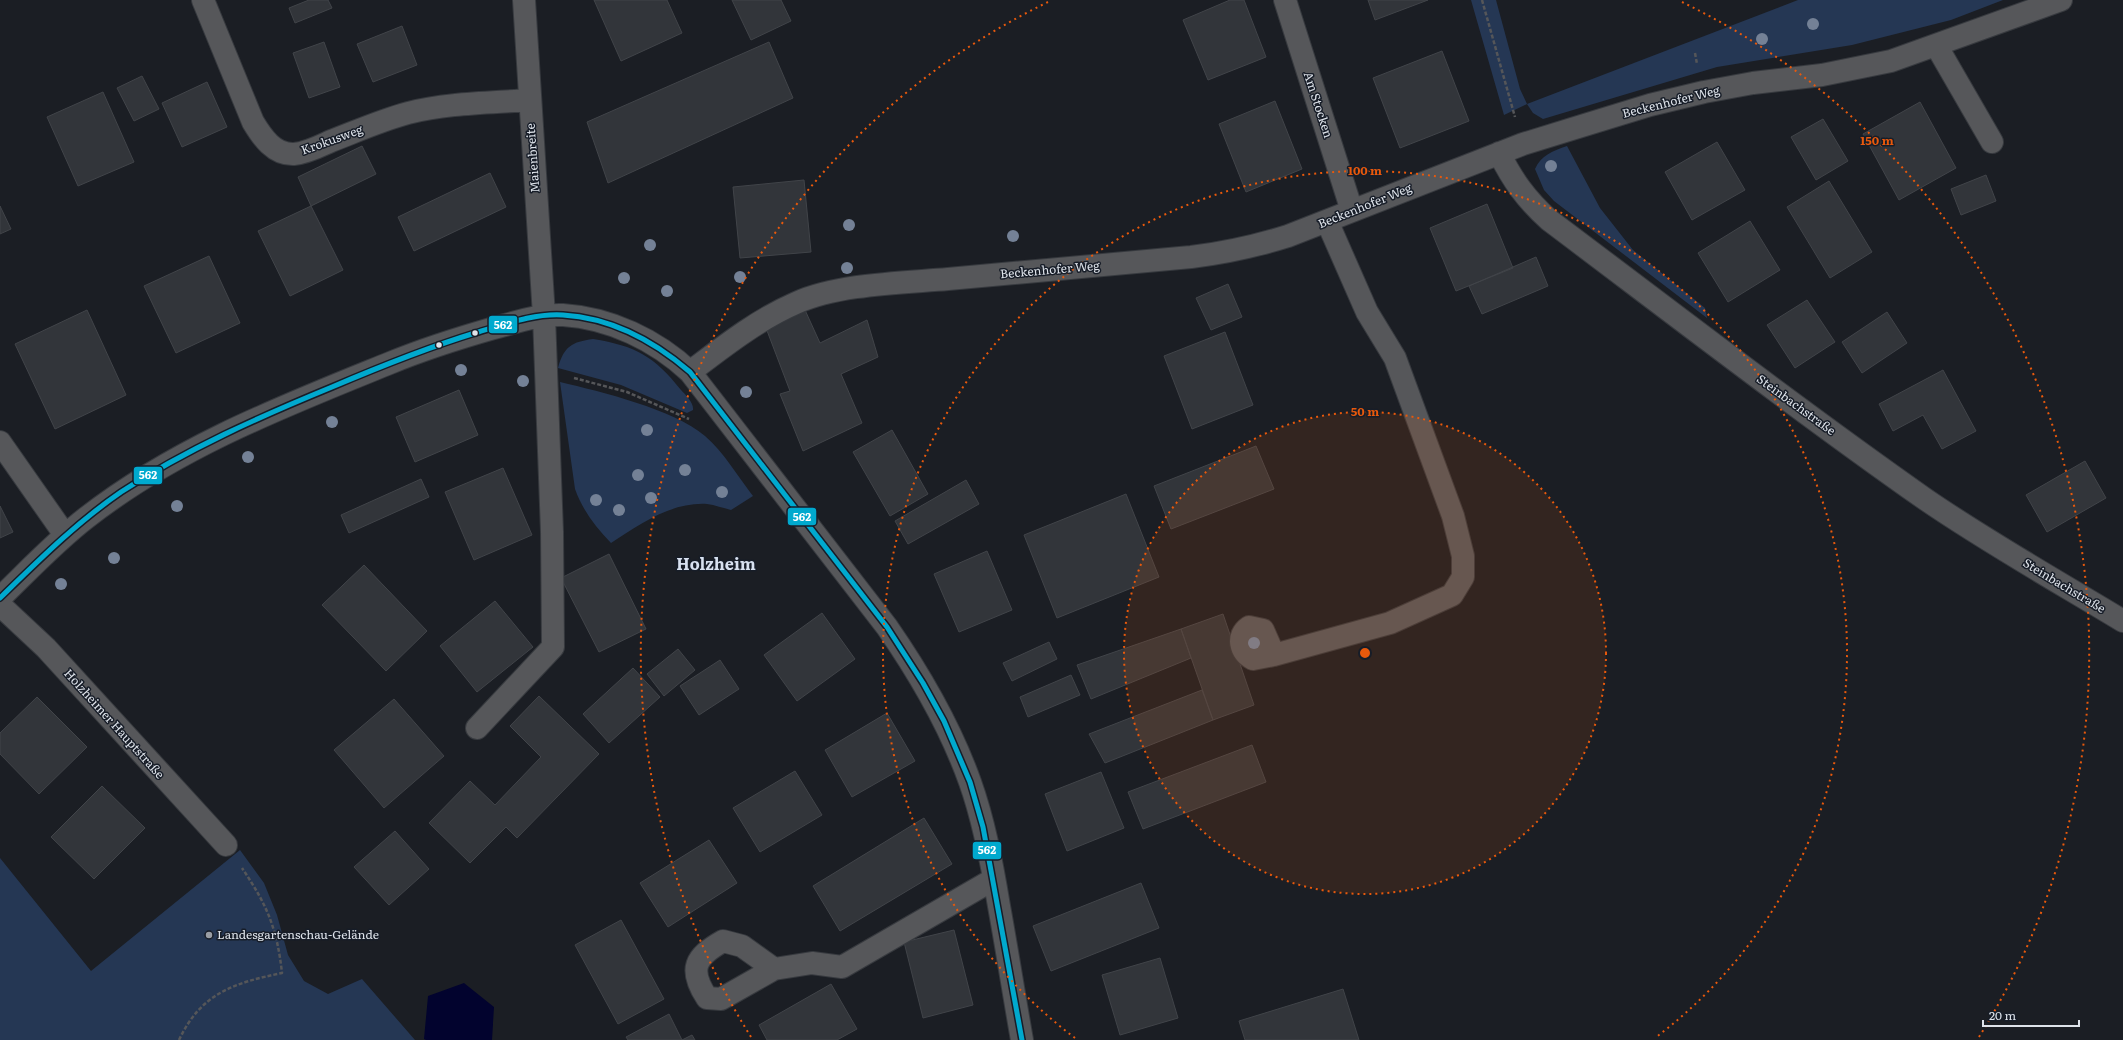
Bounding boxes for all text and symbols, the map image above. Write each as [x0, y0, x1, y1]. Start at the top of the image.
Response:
street label: Am Stocken [1300, 69, 1338, 140]
street label: Beckenhofer Weg [1620, 80, 1722, 122]
street label: Krokusweg [298, 119, 365, 159]
street label: Maienbreite [521, 123, 543, 193]
text: 150 m [1860, 131, 1894, 149]
text: 100 m [1348, 161, 1382, 179]
street label: Beckenhofer Weg [1315, 178, 1415, 232]
street label: Beckenhofer Weg [999, 256, 1101, 282]
line badge: 562 [488, 315, 518, 334]
text: 562 [494, 316, 512, 332]
unlabelled marker [470, 328, 480, 338]
unlabelled marker [434, 340, 444, 350]
street label: Steinbachstraße [1753, 369, 1840, 439]
text: 50 m [1351, 402, 1379, 420]
line badge: 562 [133, 466, 163, 485]
text: 562 [139, 466, 157, 482]
line badge: 562 [787, 507, 817, 526]
text: 562 [793, 508, 811, 524]
district label: Holzheim [676, 551, 756, 575]
street label: Steinbachstraße [2020, 553, 2109, 617]
centre of rings [1358, 646, 1372, 660]
street label: Holzheimer Hauptstraße [60, 664, 169, 782]
line badge: 562 [972, 841, 1002, 860]
text: 562 [978, 841, 996, 857]
place label: Landesgartenschau-Gelände [217, 925, 379, 943]
marker: Landesgartenschau-Gelände [204, 930, 214, 940]
scale bar [1983, 1002, 2079, 1028]
text: 20 m [1989, 1006, 2016, 1024]

